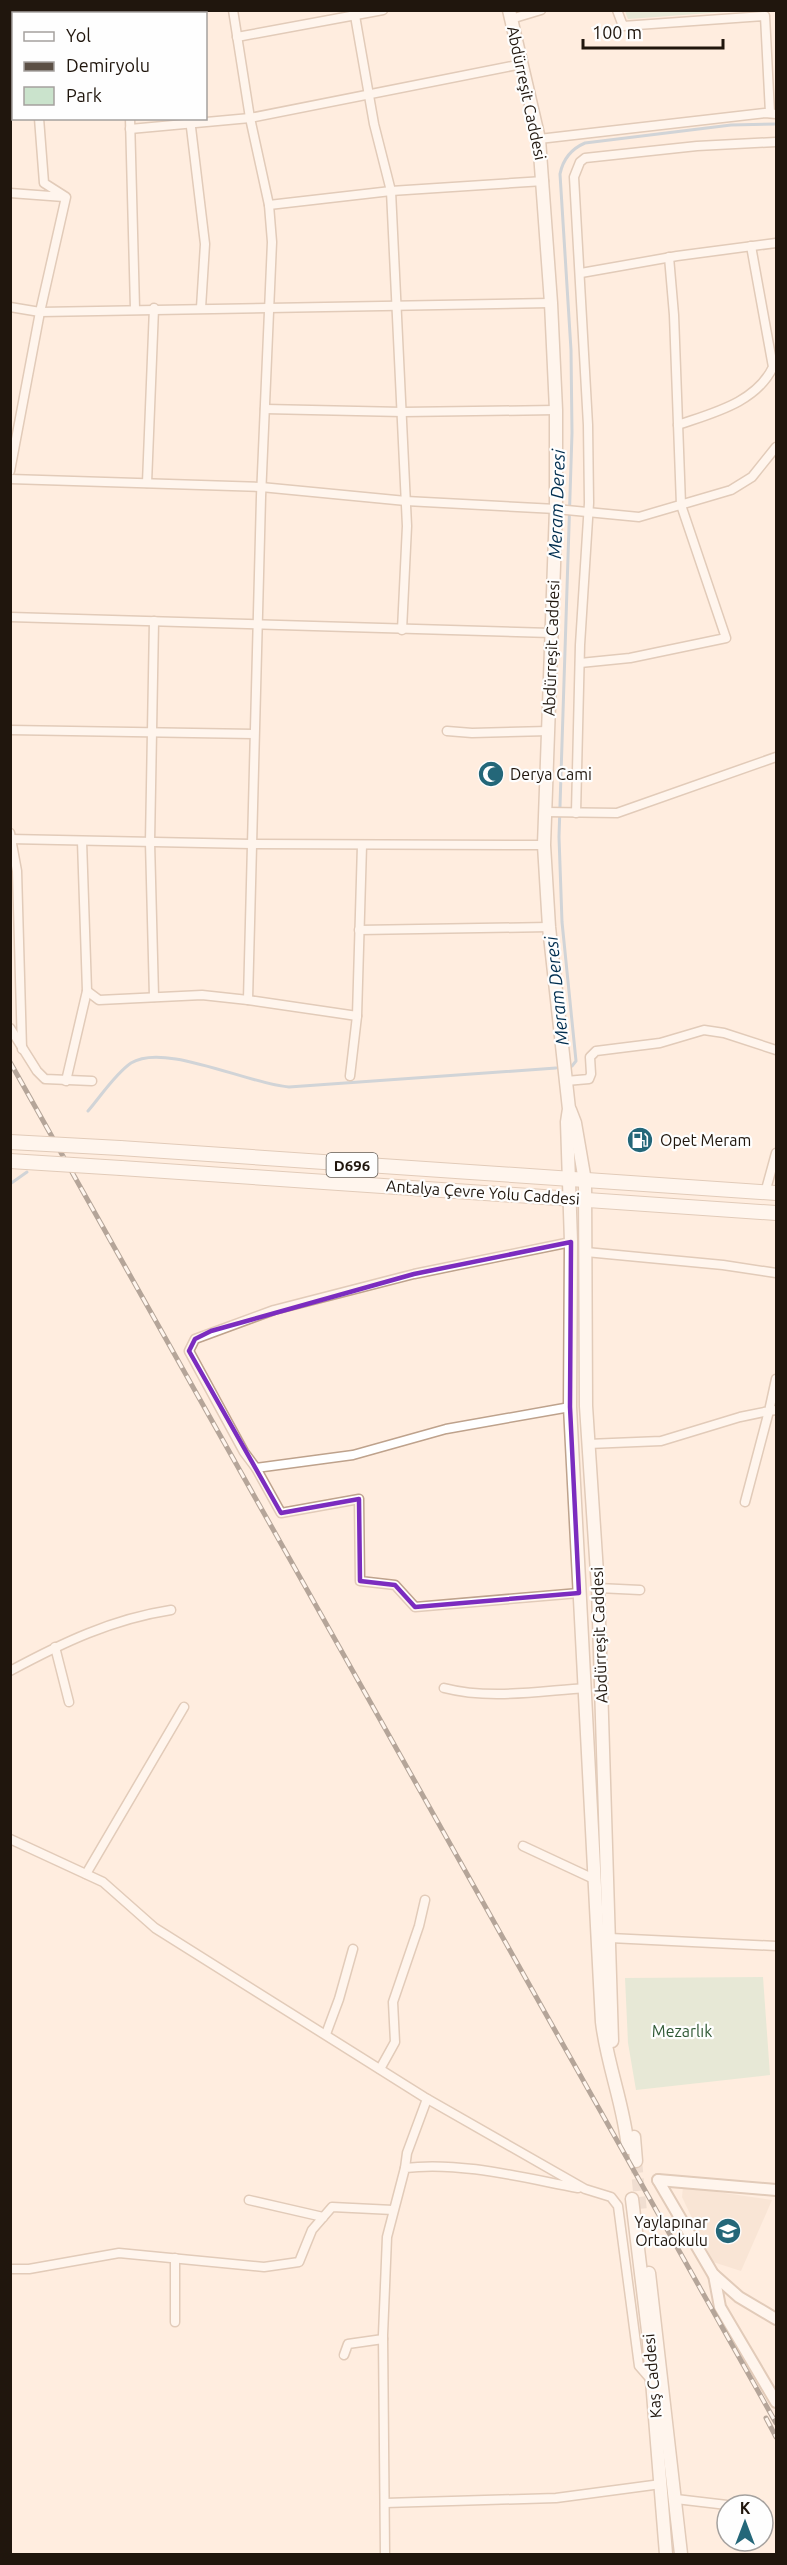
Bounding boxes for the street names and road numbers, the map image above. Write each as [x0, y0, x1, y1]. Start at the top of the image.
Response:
street label: Abdürreşit Caddesi [504, 24, 550, 162]
street label: Abdürreşit Caddesi [540, 580, 562, 716]
road number: D696 [326, 1153, 378, 1177]
street label: Antalya Çevre Yolu Caddesi [386, 1176, 580, 1208]
street label: Abdürreşit Caddesi [588, 1567, 610, 1703]
street label: Kaş Caddesi [639, 2333, 665, 2419]

